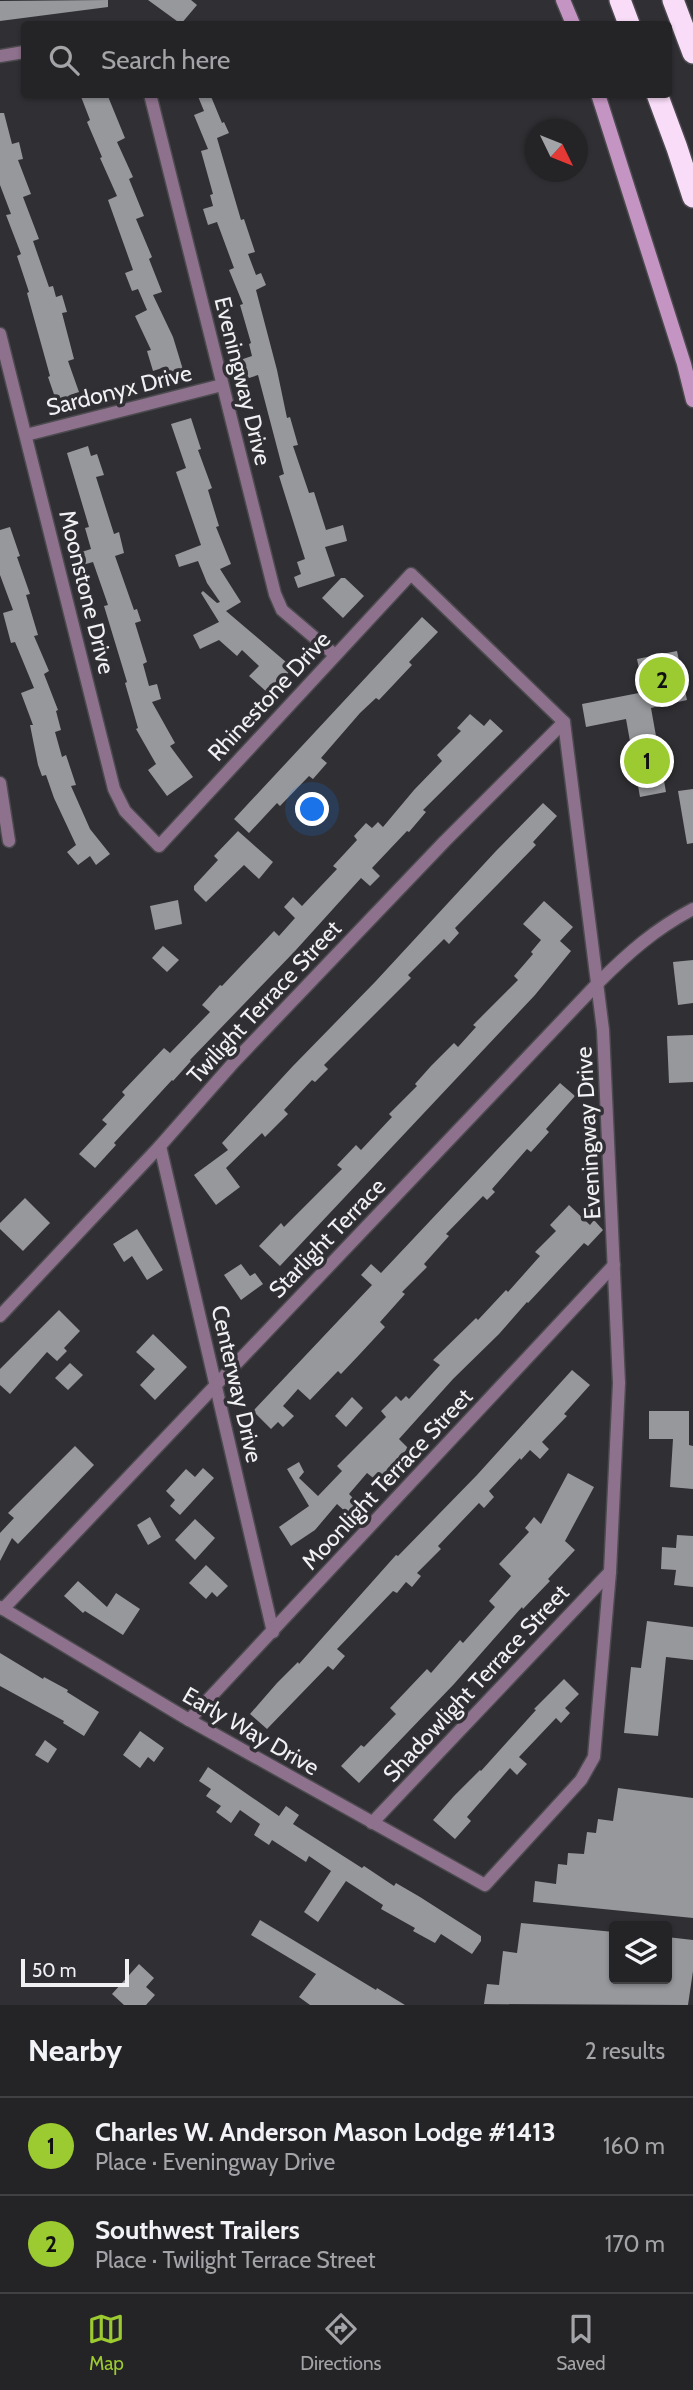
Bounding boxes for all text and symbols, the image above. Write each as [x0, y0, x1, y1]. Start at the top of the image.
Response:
search box [21, 21, 672, 98]
icon: search [45, 41, 83, 79]
text: Search here [101, 44, 230, 76]
north arrow [525, 119, 588, 182]
street label: Eveningway Drive [209, 294, 278, 468]
street label: Sardonyx Drive [43, 358, 195, 422]
street label: Moonstone Drive [53, 507, 121, 677]
street label: Rhinestone Drive [202, 625, 336, 767]
pin: 2 [639, 654, 685, 706]
pin: 1 [624, 735, 670, 787]
your location [295, 792, 329, 826]
street label: Twilight Terrace Street [181, 914, 347, 1089]
street label: Eveningway Drive [569, 1046, 607, 1220]
street label: Starlight Terrace [263, 1172, 391, 1304]
street label: Centerway Drive [205, 1303, 269, 1466]
street label: Moonlight Terrace Street [296, 1382, 478, 1575]
street label: Shadowlight Terrace Street [377, 1578, 575, 1788]
street label: Early Way Drive [178, 1681, 324, 1781]
map controls [609, 1921, 672, 1984]
button: layers [609, 1921, 672, 1984]
scale bar [21, 1956, 130, 1988]
text: 50 m [32, 1959, 76, 1982]
text: Nearby [28, 2032, 122, 2069]
text: 2 results [585, 2037, 665, 2065]
text: Charles W. Anderson Mason Lodge #1413 [95, 2116, 556, 2148]
text: 1 [47, 2132, 55, 2160]
text: 160 m [603, 2132, 665, 2160]
text: Place · Eveningway Drive [95, 2148, 335, 2176]
text: Southwest Trailers [95, 2214, 300, 2246]
text: 2 [45, 2230, 57, 2258]
text: 170 m [605, 2230, 665, 2258]
text: Place · Twilight Terrace Street [95, 2246, 375, 2274]
tab: Map [87, 2310, 125, 2375]
tab: Directions [300, 2310, 381, 2375]
tab: Saved [556, 2310, 606, 2375]

